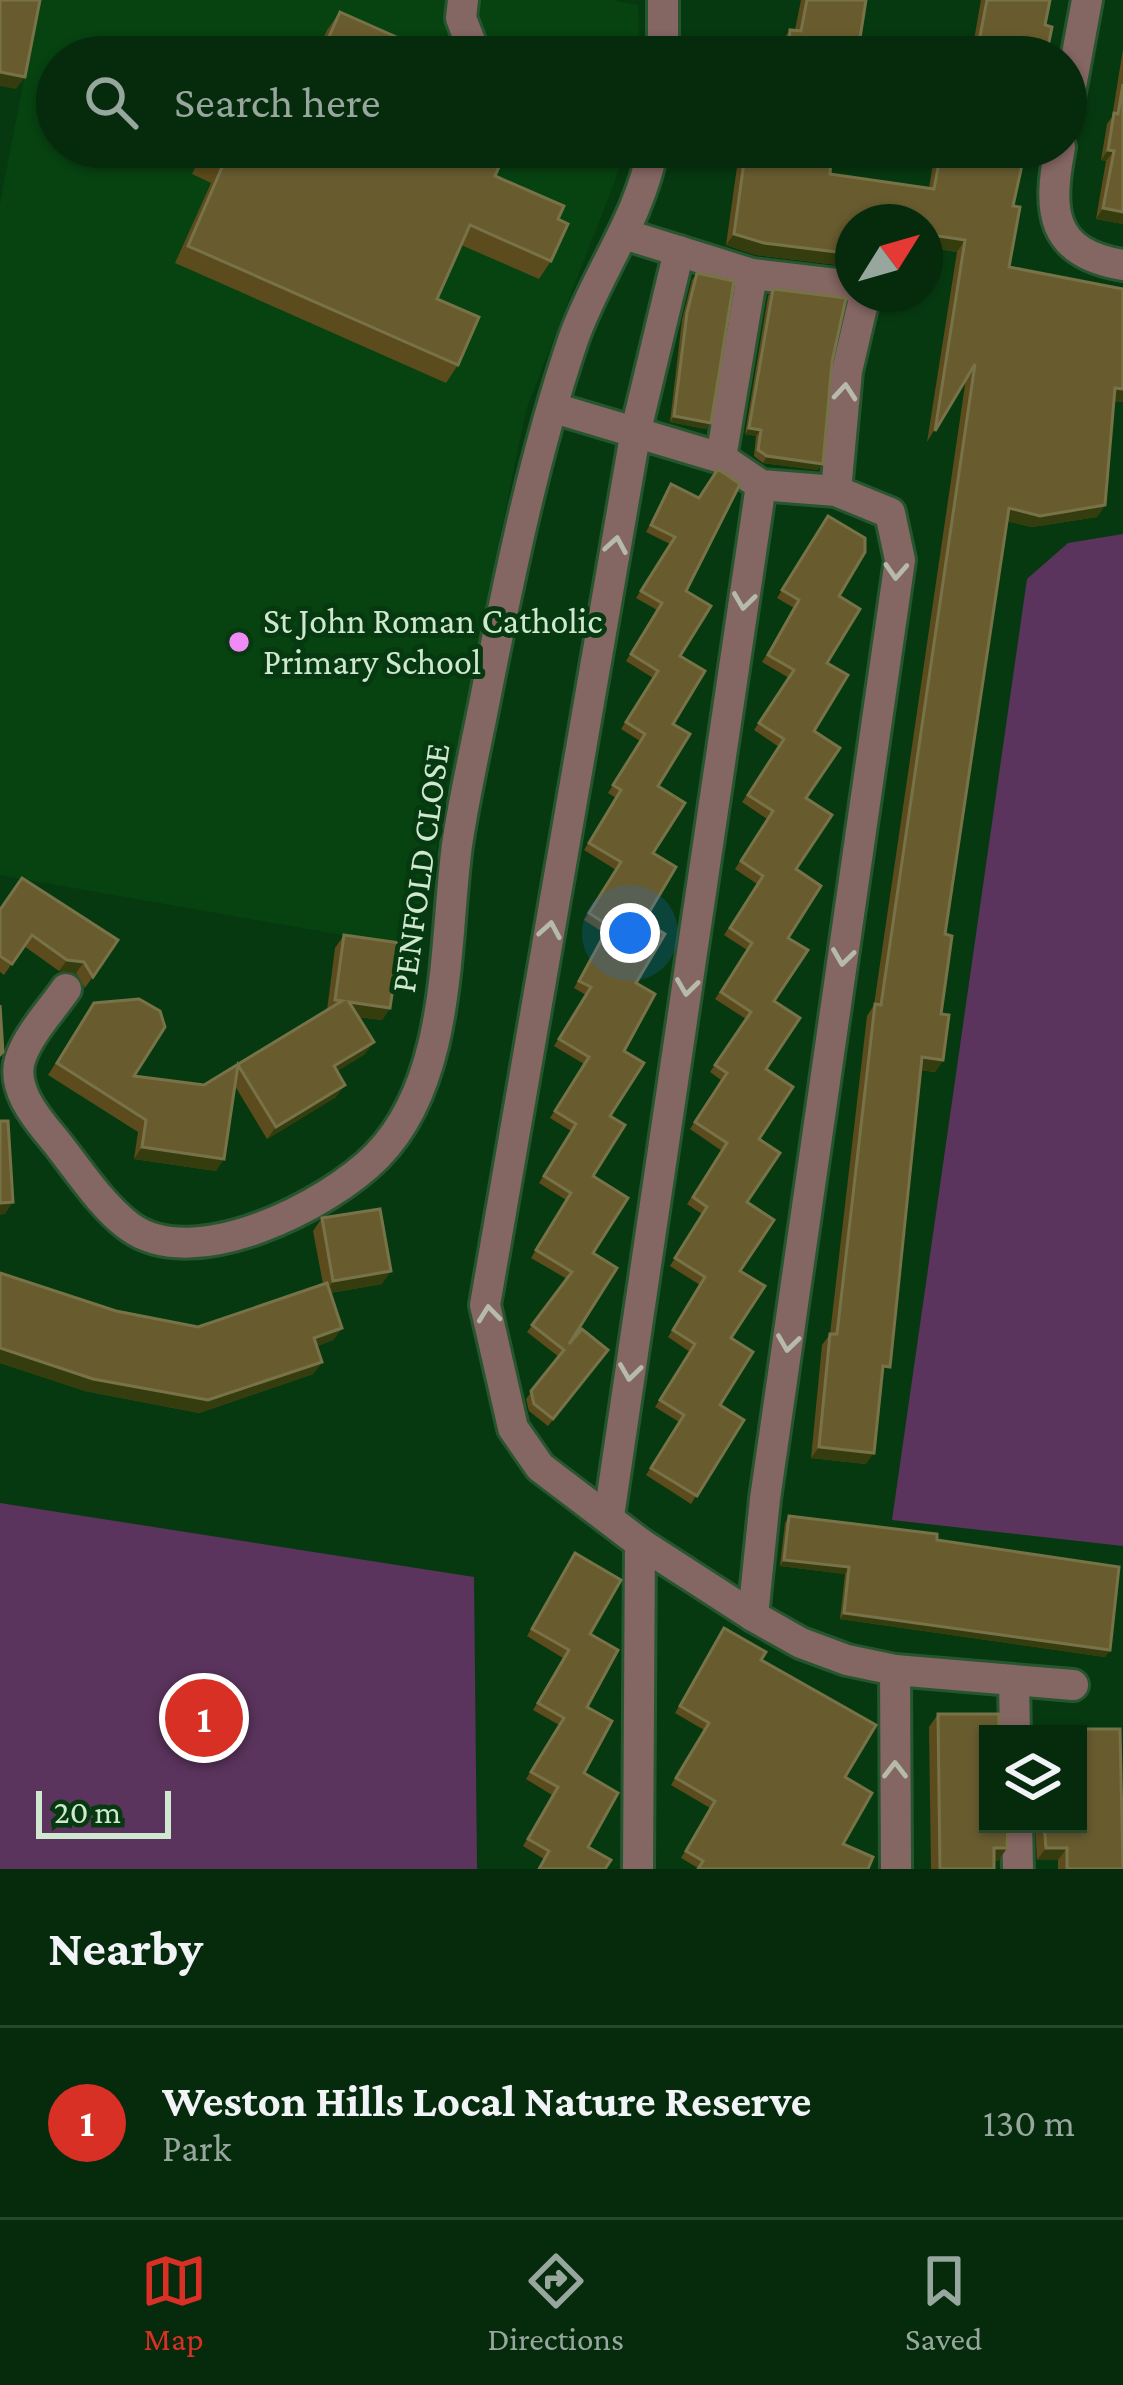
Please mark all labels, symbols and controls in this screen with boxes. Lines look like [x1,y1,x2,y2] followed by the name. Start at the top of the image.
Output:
[36,36,1087,168] search box
[78,69,144,135] icon: search
[174,77,381,127] text: Search here
[835,204,943,312] north arrow
[832,382,857,401] one-way arrow
[603,536,628,556] one-way arrow
[884,562,910,581] one-way arrow
[732,591,758,611] one-way arrow
[263,601,602,682] place label: St John Roman Catholic Primary School
[226,629,252,655] marker: St John Roman Catholic Primary School
[383,741,457,995] street label: PENFOLD CLOSE
[600,903,660,963] your location
[536,920,561,940] one-way arrow
[831,947,857,967] one-way arrow
[675,977,701,996] one-way arrow
[477,1304,503,1323] one-way arrow
[776,1333,802,1353] one-way arrow
[618,1363,644,1382] one-way arrow
[165,1673,243,1763] pin: 1
[979,1725,1087,1833] map controls
[979,1725,1087,1833] button: layers
[882,1760,908,1778] one-way arrow
[36,1785,171,1838] scale bar
[54,1793,121,1830] text: 20 m
[48,1919,203,1976] text: Nearby
[162,2076,812,2126] text: Weston Hills Local Nature Reserve
[80,2101,94,2144] text: 1
[983,2101,1075,2144] text: 130 m
[162,2126,231,2169] text: Park
[141,2248,207,2357] tab: Map
[488,2248,624,2357] tab: Directions
[905,2248,982,2357] tab: Saved

